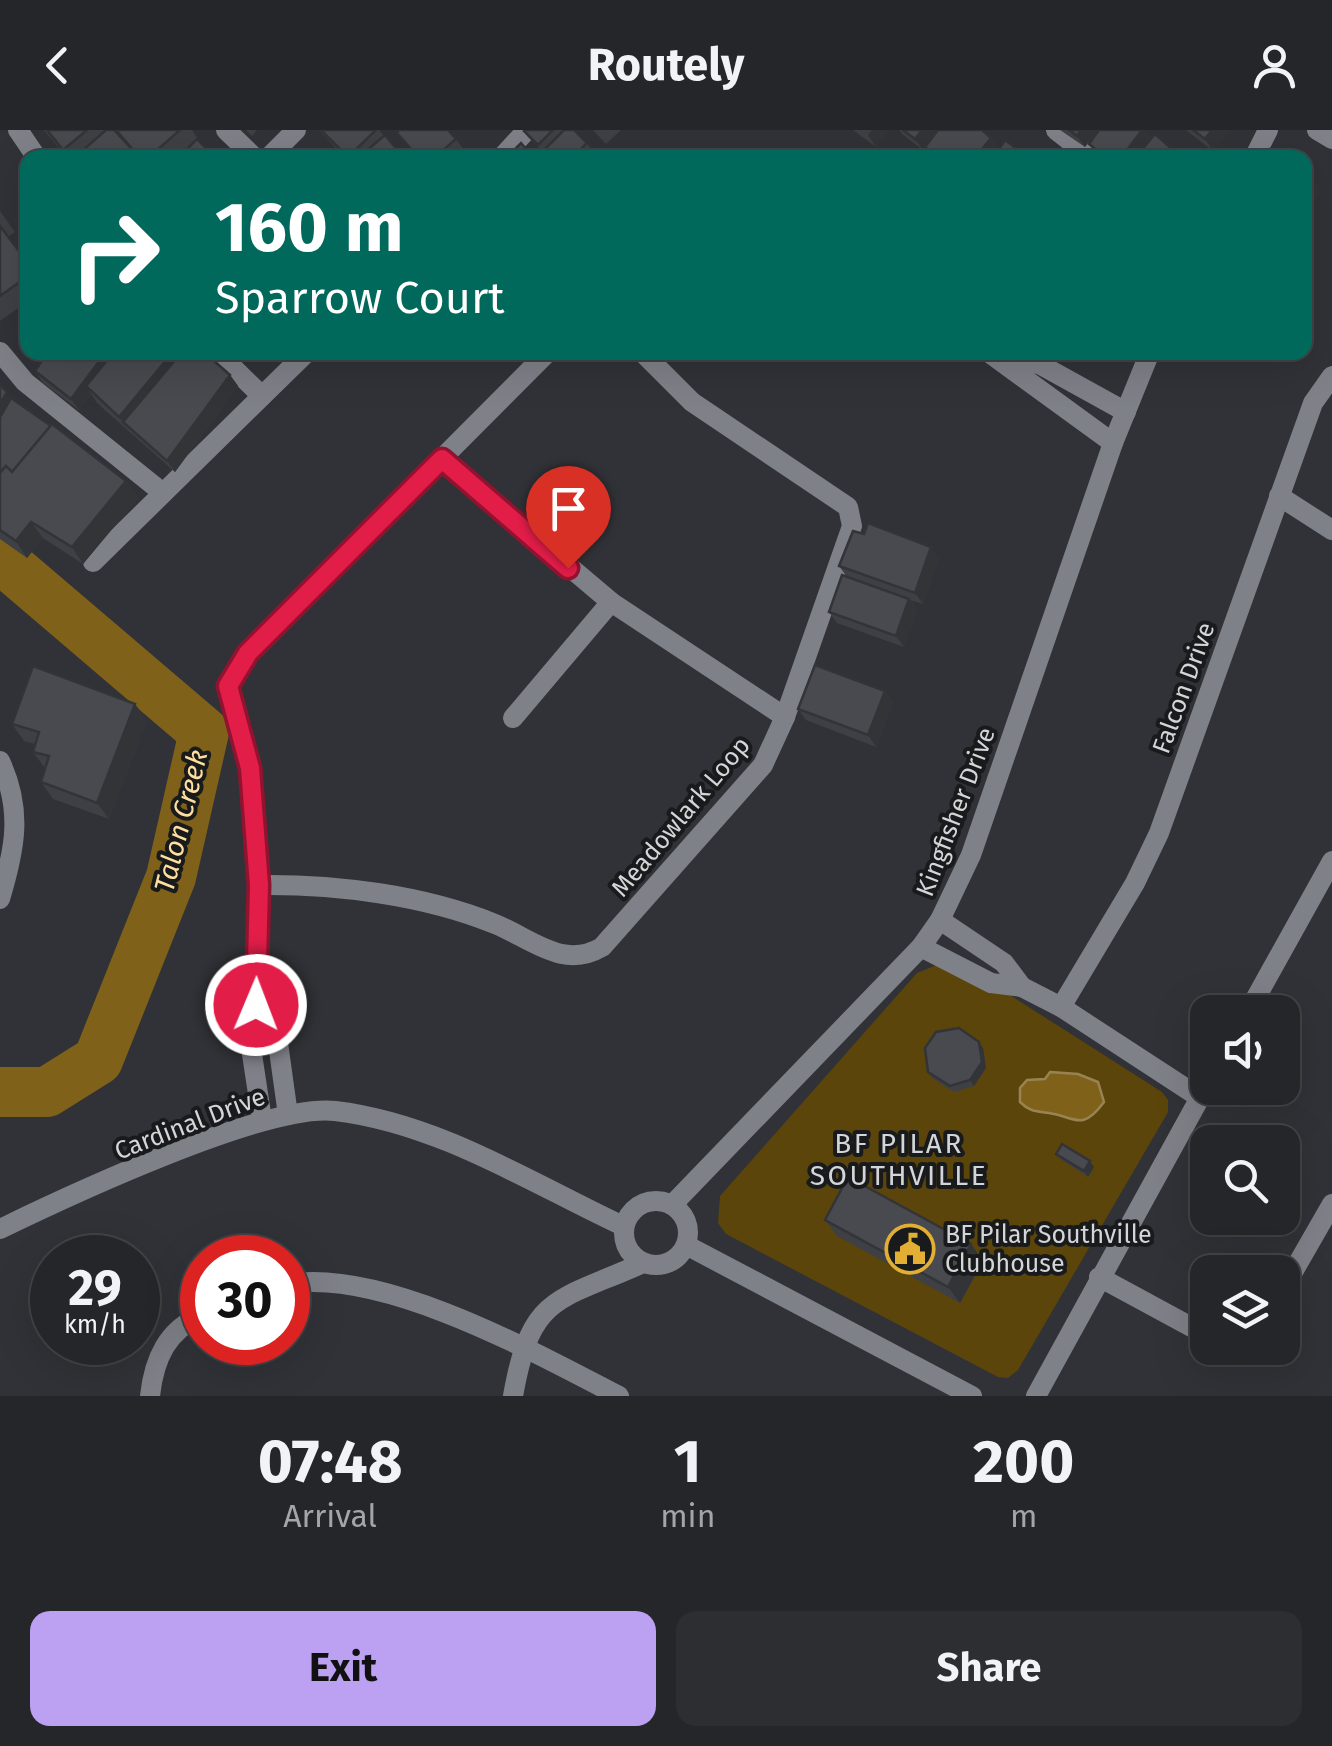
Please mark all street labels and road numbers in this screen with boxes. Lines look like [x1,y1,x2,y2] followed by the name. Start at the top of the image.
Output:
[1146,618,1222,758] street label: Falcon Drive
[910,723,1002,901] street label: Kingfisher Drive
[605,731,757,903] street label: Meadowlark Loop
[110,1082,270,1166] street label: Cardinal Drive

